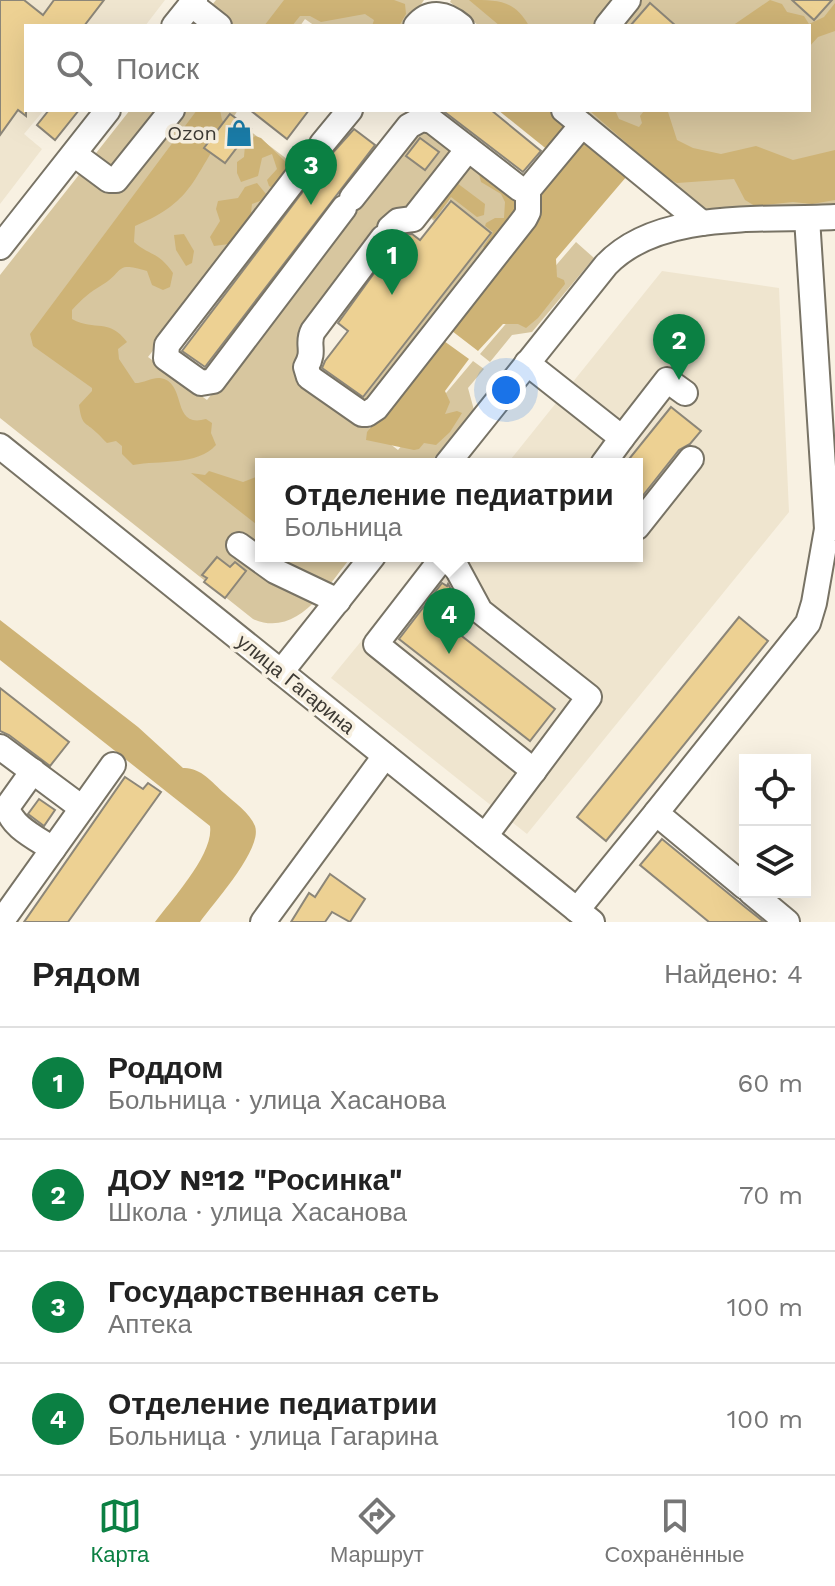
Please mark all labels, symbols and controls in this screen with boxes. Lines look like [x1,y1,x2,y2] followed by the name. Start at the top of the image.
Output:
[24,24,811,112] search box
[52,46,96,90] icon: search
[116,51,199,86] text: Поиск
[224,118,254,148] shop icon: Ozon
[167,121,217,145] place label: Ozon
[285,139,337,205] pin: 3
[366,229,418,295] pin: 1
[653,314,705,380] pin: 2
[486,370,526,410] your location
[255,458,643,562] popup
[284,477,614,512] text: Отделение педиатрии
[284,512,402,542] text: Больница
[423,588,475,654] pin: 4
[232,629,361,740] street label: улица Гагарина
[739,754,811,898] map controls
[739,754,811,826] button: locate
[739,826,811,898] button: layers
[32,954,141,994] text: Рядом
[664,959,803,989] text: Найдено: 4
[108,1050,223,1085] text: Роддом
[52,1068,64,1098] text: 1
[737,1068,803,1098] text: 60 m
[108,1085,446,1115] text: Больница · улица Хасанова
[108,1162,402,1197] text: ДОУ №12 "Росинка"
[50,1180,66,1210] text: 2
[739,1180,803,1210] text: 70 m
[108,1197,407,1227] text: Школа · улица Хасанова
[108,1274,439,1309] text: Государственная сеть
[50,1292,66,1322] text: 3
[727,1292,803,1322] text: 100 m
[108,1309,192,1339] text: Аптека
[108,1386,437,1421] text: Отделение педиатрии
[50,1404,66,1434] text: 4
[727,1404,803,1434] text: 100 m
[108,1421,438,1451] text: Больница · улица Гагарина
[90,1494,149,1568] tab: Карта
[330,1494,424,1568] tab: Маршрут
[605,1494,745,1568] tab: Сохранённые

